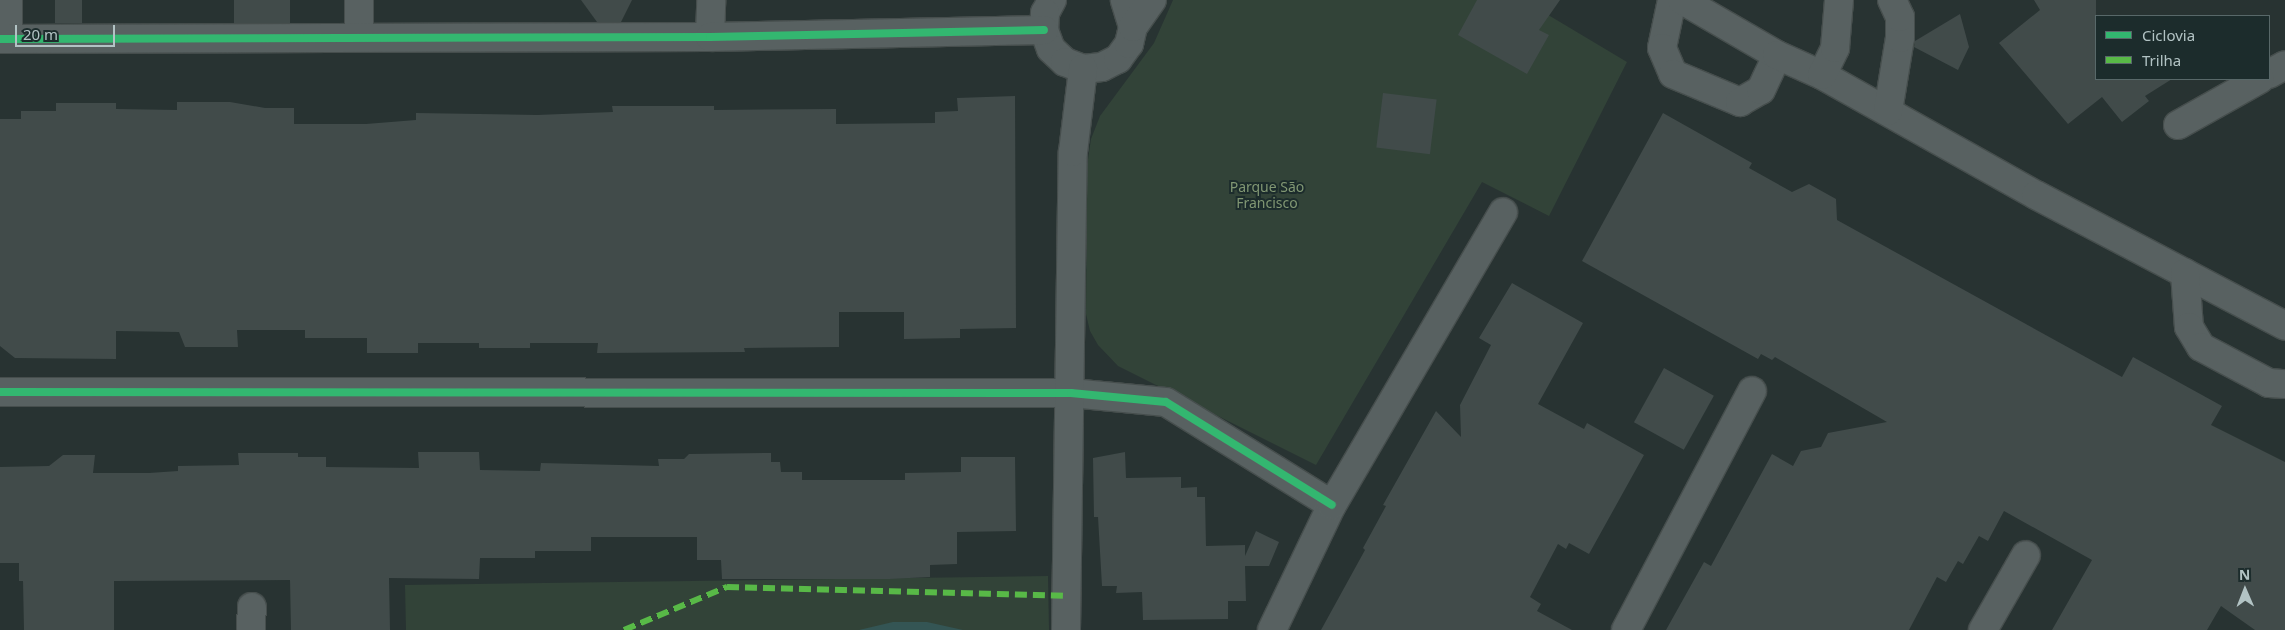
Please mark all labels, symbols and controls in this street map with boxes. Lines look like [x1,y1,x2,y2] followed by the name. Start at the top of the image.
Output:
[18,15,118,47] scale bar
[2095,15,2270,80] legend
[23,24,58,44] text: 20 m
[2142,25,2195,45] text: Ciclovia
[2142,50,2181,70] text: Trilha
[1230,179,1304,212] park label: Parque São Francisco
[2220,565,2270,615] north arrow
[2239,565,2251,584] text: N

